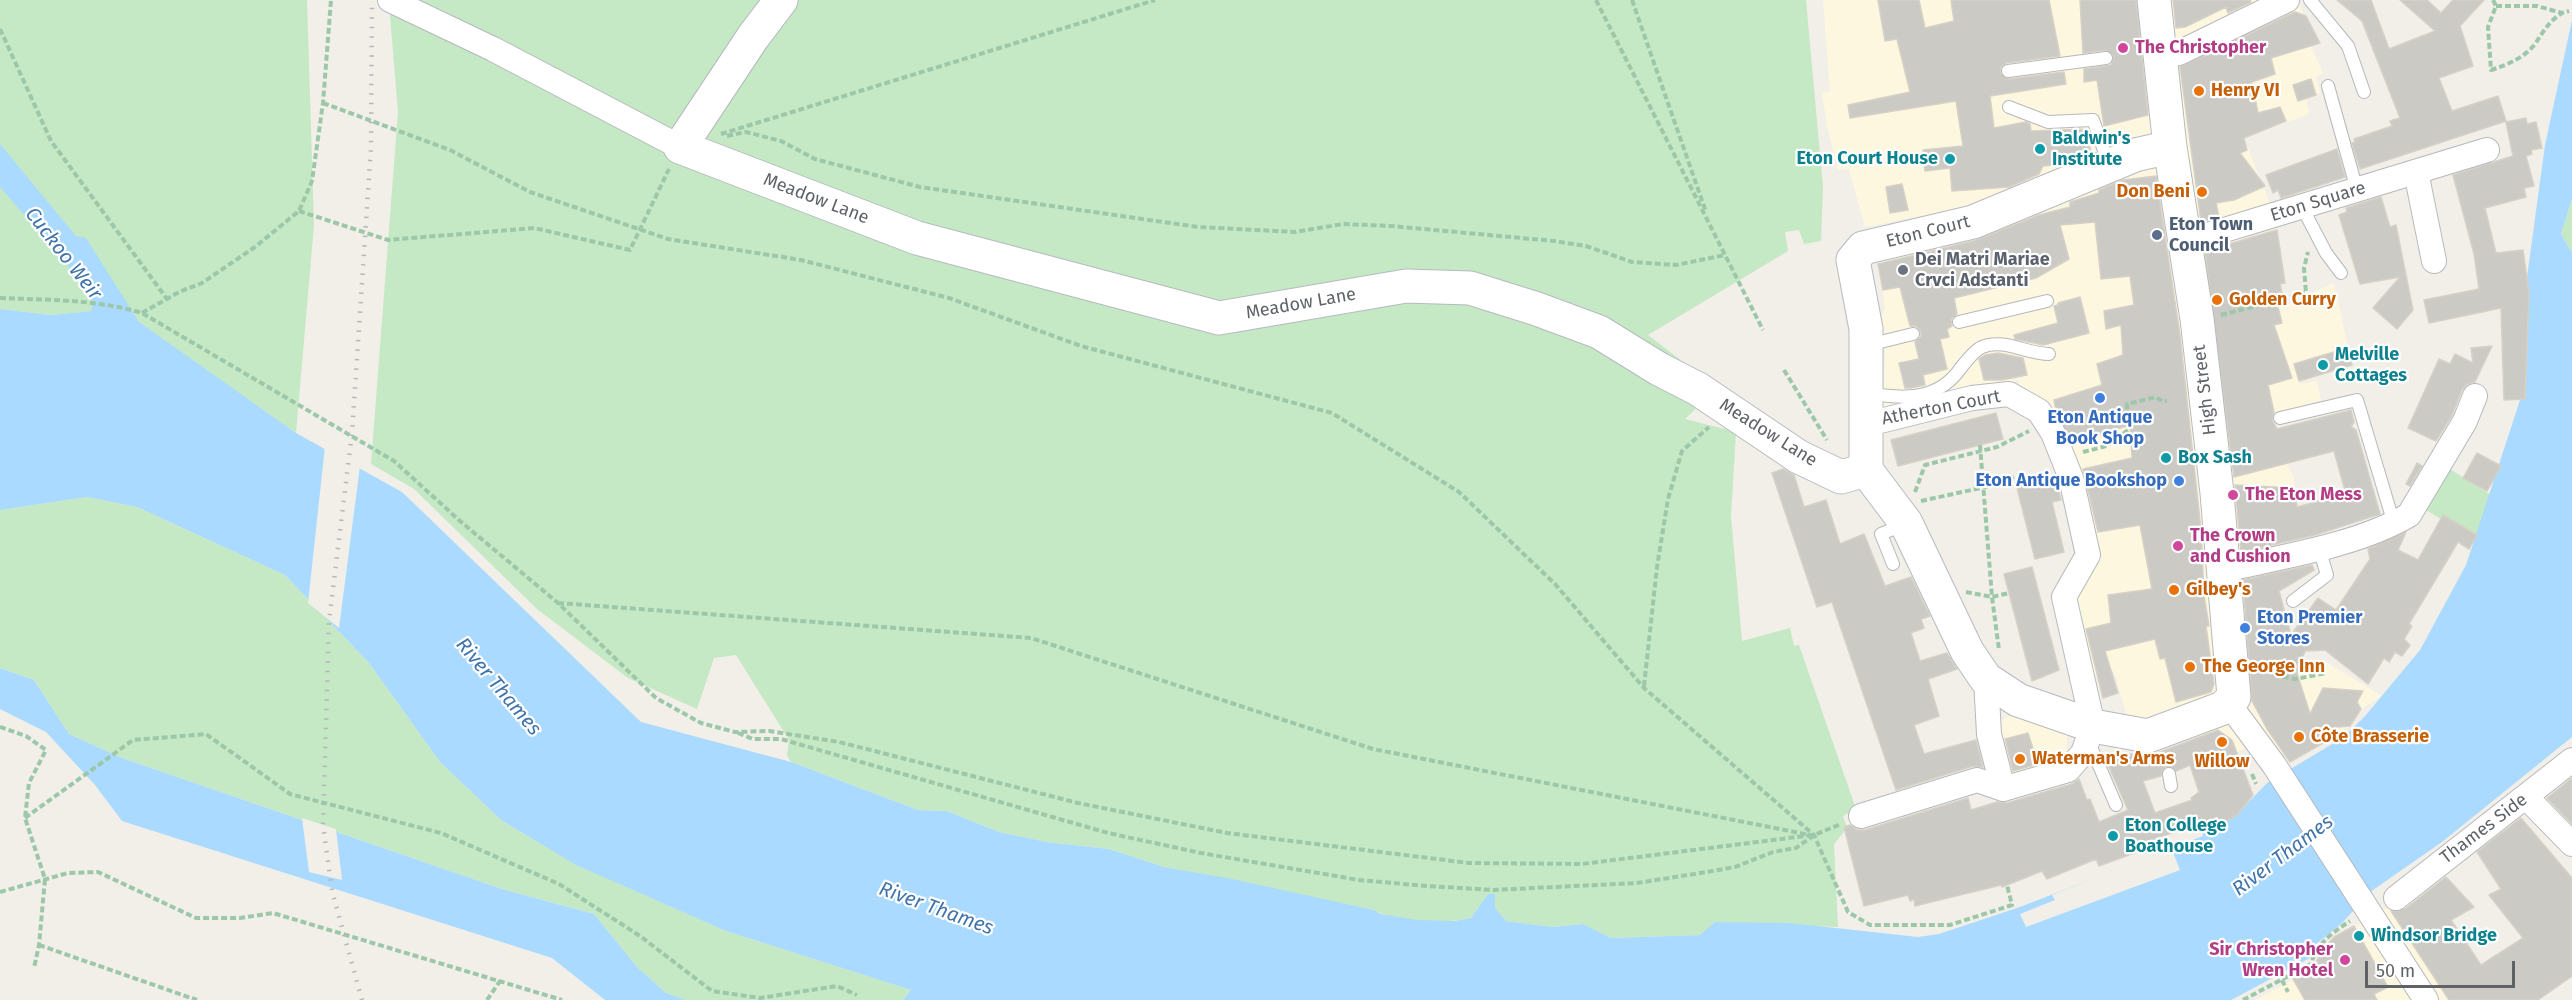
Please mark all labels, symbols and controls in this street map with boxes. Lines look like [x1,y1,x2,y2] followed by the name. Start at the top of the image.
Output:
[2135,37,2266,59] place label: The Christopher
[2116,41,2130,55] marker: The Christopher
[2211,80,2280,102] place label: Henry VI
[2192,84,2206,98] marker: Henry VI
[2052,128,2130,170] place label: Baldwin's Institute
[2033,142,2047,156] marker: Baldwin's Institute
[1796,148,1938,170] place label: Eton Court House
[1943,152,1957,166] marker: Eton Court House
[760,169,872,229] street label: Meadow Lane
[2268,177,2368,227] street label: Eton Square
[2117,181,2190,203] place label: Don Beni
[2195,185,2209,199] marker: Don Beni
[19,203,107,305] water label: Cuckoo Weir
[1884,211,1972,253] street label: Eton Court
[2169,214,2253,256] place label: Eton Town Council
[2150,228,2164,242] marker: Eton Town Council
[1915,249,2050,292] place label: Dei Matri Mariae Crvci Adstanti
[1896,263,1910,277] marker: Dei Matri Mariae Crvci Adstanti
[1244,284,1358,324] street label: Meadow Lane
[2229,289,2336,311] place label: Golden Curry
[2210,293,2224,307] marker: Golden Curry
[2189,344,2221,436] street label: High Street
[2335,344,2407,386] place label: Melville Cottages
[2316,358,2330,372] marker: Melville Cottages
[1880,386,2002,430] street label: Atherton Court
[2093,391,2107,405] marker: Eton Antique Book Shop
[1715,394,1821,472] street label: Meadow Lane
[2048,407,2152,450] place label: Eton Antique Book Shop
[2178,447,2252,469] place label: Box Sash
[2159,451,2173,465] marker: Box Sash
[1975,470,2167,492] place label: Eton Antique Bookshop
[2172,474,2186,488] marker: Eton Antique Bookshop
[2245,484,2362,506] place label: The Eton Mess
[2226,488,2240,502] marker: The Eton Mess
[2190,525,2291,568] place label: The Crown and Cushion
[2171,539,2185,553] marker: The Crown and Cushion
[2186,579,2251,601] place label: Gilbey's
[2167,583,2181,597] marker: Gilbey's
[2257,607,2362,650] place label: Eton Premier Stores
[2238,621,2252,635] marker: Eton Premier Stores
[450,633,546,741] water label: River Thames
[2202,656,2325,678] place label: The George Inn
[2183,660,2197,674] marker: The George Inn
[2311,726,2429,748] place label: Côte Brasserie
[2292,730,2306,744] marker: Côte Brasserie
[2215,735,2229,749] marker: Willow
[2032,748,2174,770] place label: Waterman's Arms
[2195,751,2249,773] place label: Willow
[2013,752,2027,766] marker: Waterman's Arms
[2436,789,2532,869] street label: Thames Side
[2228,810,2338,902] water label: River Thames
[2125,815,2226,858] place label: Eton College Boathouse
[2106,829,2120,843] marker: Eton College Boathouse
[875,877,997,941] water label: River Thames
[2371,925,2497,947] place label: Windsor Bridge
[2352,929,2366,943] marker: Windsor Bridge
[2209,939,2333,982] place label: Sir Christopher Wren Hotel
[2368,949,2518,987] scale bar
[2338,953,2352,967] marker: Sir Christopher Wren Hotel
[2376,960,2415,982] text: 50 m

